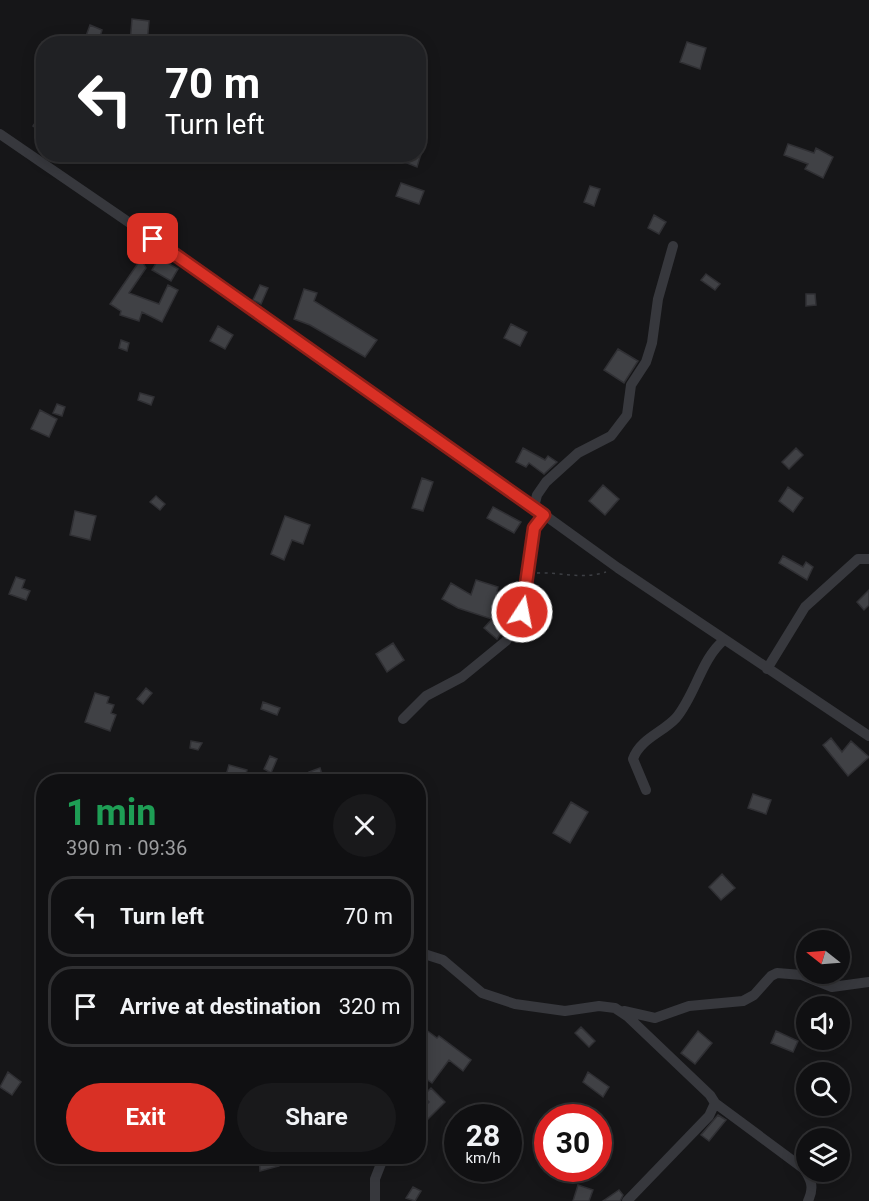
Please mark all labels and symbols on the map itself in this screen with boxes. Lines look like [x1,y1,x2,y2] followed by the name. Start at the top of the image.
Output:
[127,213,178,264] pin
[490,580,554,644] position arrow
[796,930,850,984] north arrow
[534,1104,612,1182] speed limit sign: 30

